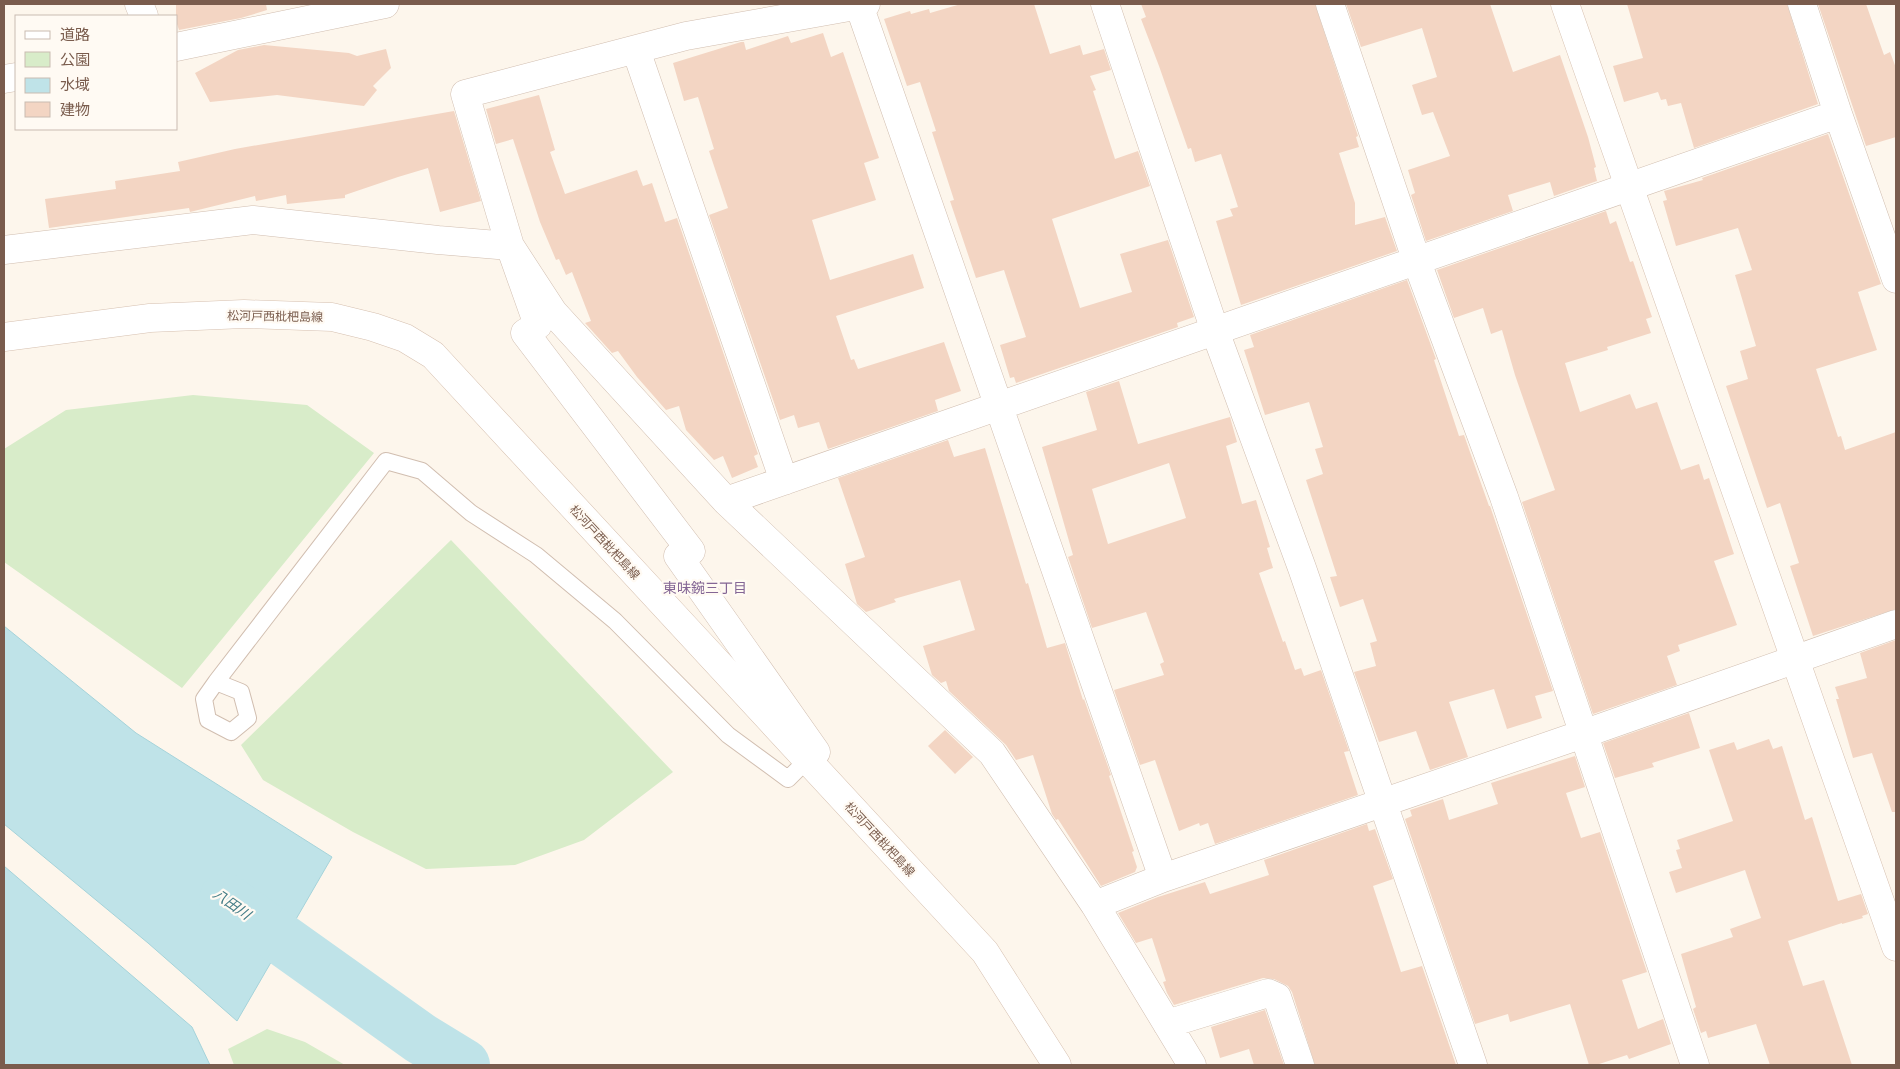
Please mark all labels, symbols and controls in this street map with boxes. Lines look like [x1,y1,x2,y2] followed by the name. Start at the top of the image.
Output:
[15,15,178,130] legend
[60,25,90,44] text: 道路
[60,50,90,69] text: 公園
[60,75,90,94] text: 水域
[60,100,90,119] text: 建物
[227,308,323,324] street label: 松河戸西枇杷島線
[567,502,643,582] street label: 松河戸西枇杷島線
[663,579,747,597] district label: 東味鋺三丁目
[842,799,918,879] street label: 松河戸西枇杷島線
[210,885,256,925] water label: 八田川

